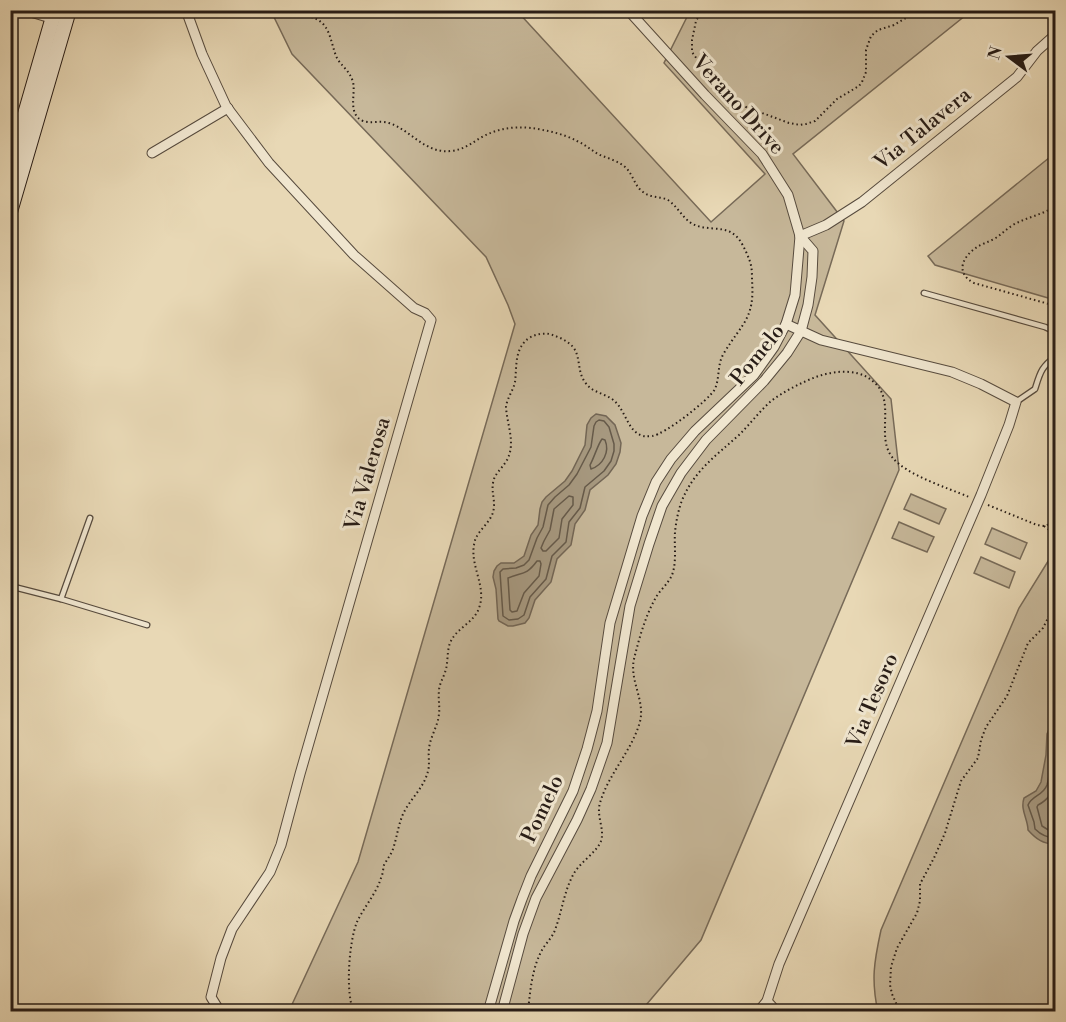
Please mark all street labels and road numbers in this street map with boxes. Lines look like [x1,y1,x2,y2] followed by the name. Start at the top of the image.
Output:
[686,49,790,160] street label: Verano Drive
[869,82,977,177] street label: Via Talavera
[725,319,791,391] street label: Pomelo
[339,414,397,535] street label: Via Valerosa
[841,650,905,753] street label: Via Tesoro
[516,771,570,847] street label: Pomelo

